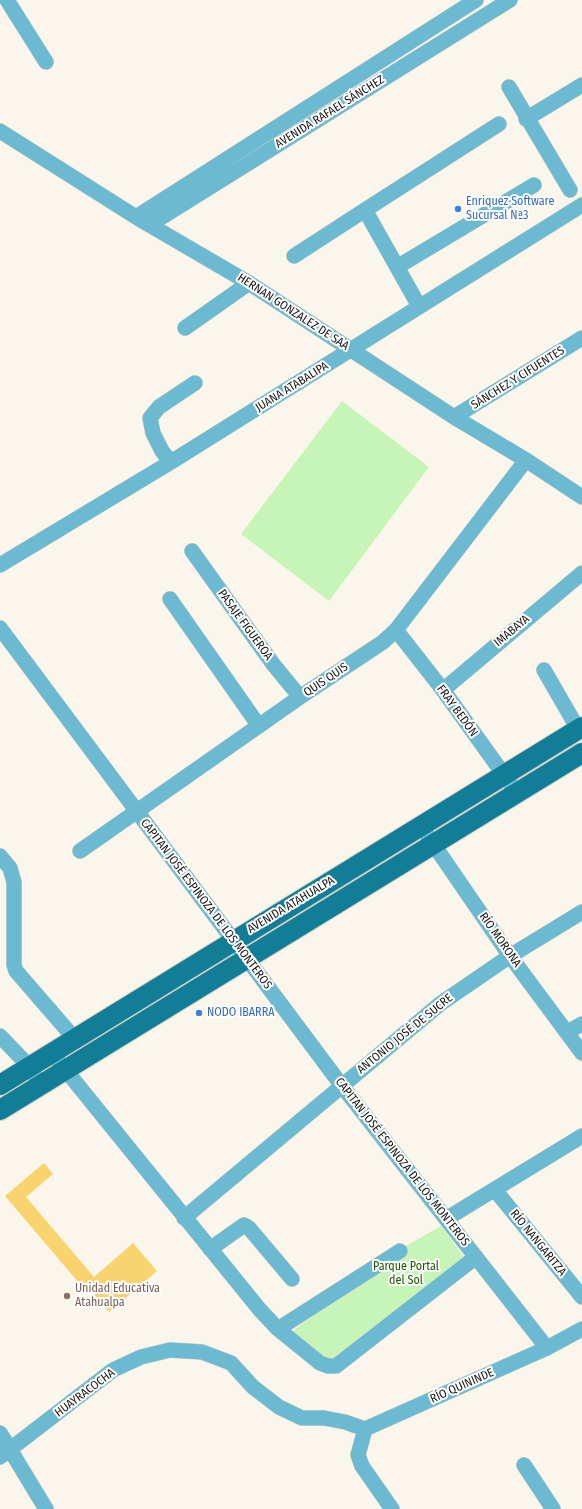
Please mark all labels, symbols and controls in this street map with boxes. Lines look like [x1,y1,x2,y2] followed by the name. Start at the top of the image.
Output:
[273,73,387,151] street label: AVENIDA RAFAEL SÁNCHEZ
[466,195,554,223] place label: Enriquez Software Sucursal Nª3
[453,204,463,214] marker: Enriquez Software Sucursal Nª3
[235,271,351,353] street label: HERNAN GONZALEZ DE SAA
[469,344,567,412] street label: SÁNCHEZ Y CIFUENTES
[253,359,331,415] street label: JUANA ATABALIPA
[215,587,275,663] street label: PASAJE FIGUEROA
[491,612,533,650] street label: IMABAYA
[301,660,351,700] street label: QUIS QUIS
[433,682,481,740] street label: FRAY BEDÓN
[137,816,275,992] street label: CAPITAN JOSÉ ESPINOZA DE LOS MONTEROS
[245,873,337,937] street label: AVENIDA ATAHUALPA
[476,910,524,970] street label: RÍO MORONA
[354,991,456,1077] street label: ANTONIO JOSÉ DE SUCRE
[207,1006,274,1020] place label: NODO IBARRA
[194,1008,204,1018] marker: NODO IBARRA
[332,1075,472,1249] street label: CAPITAN JOSÉ ESPINOZA DE LOS MONTEROS
[507,1207,569,1279] street label: RÍO NANGARITZA
[373,1260,439,1288] park label: Parque Portal del Sol
[75,1282,160,1310] place label: Unidad Educativa Atahualpa
[62,1291,72,1301] marker: Unidad Educativa Atahualpa
[52,1366,118,1420] street label: HUAYRACOCHA
[428,1366,496,1406] street label: RÍO QUININDE

